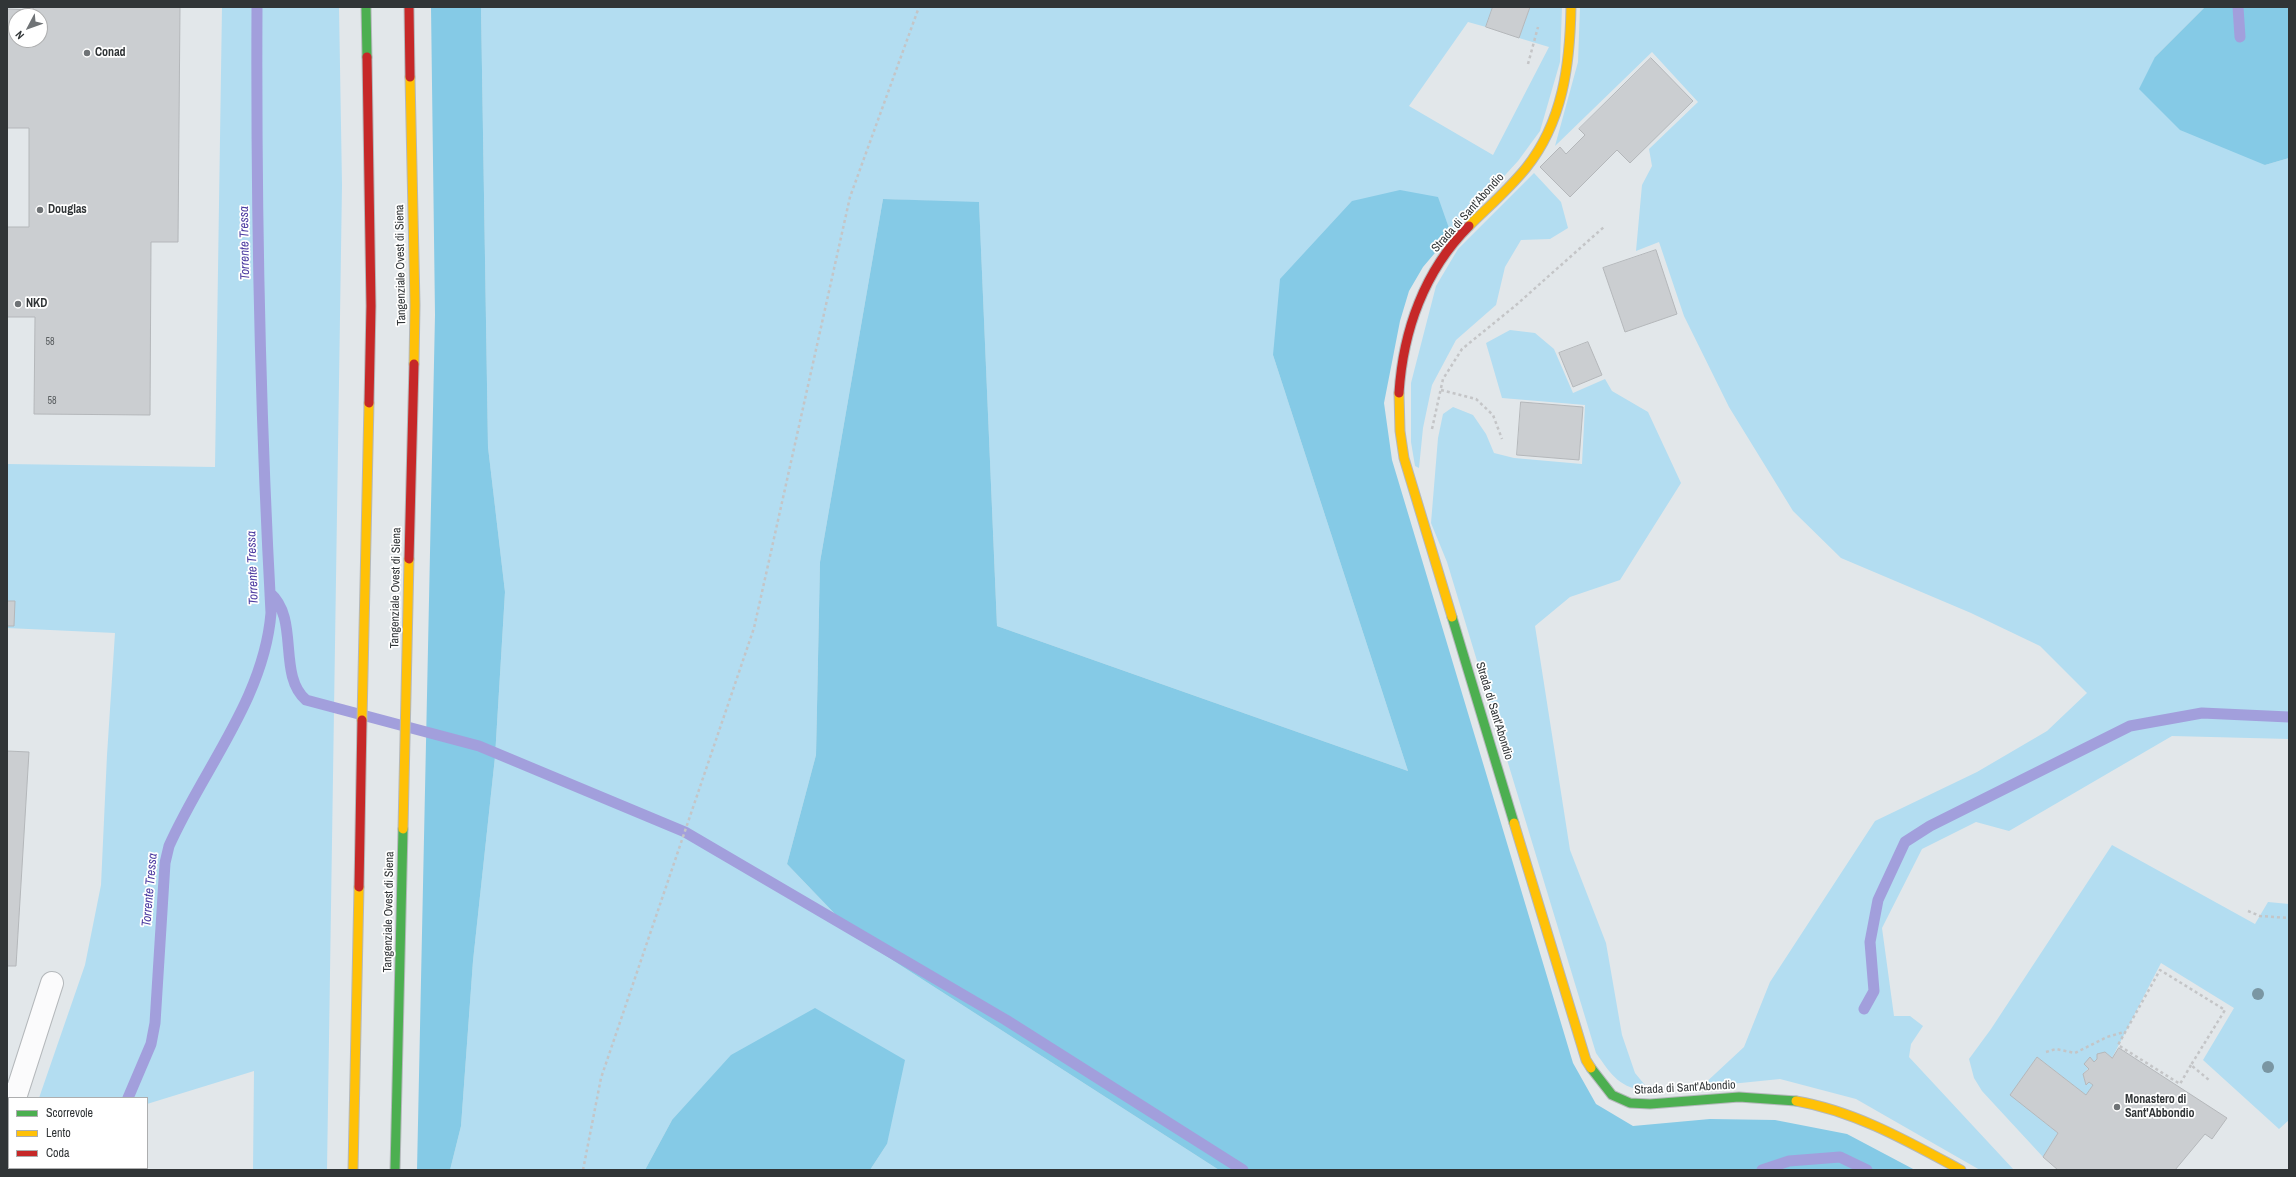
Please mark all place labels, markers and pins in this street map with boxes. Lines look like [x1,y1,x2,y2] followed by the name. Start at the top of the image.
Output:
[95,46,126,60] place label: Conad
[82,48,92,58] marker: Conad
[48,203,87,217] place label: Douglas
[35,205,45,215] marker: Douglas
[26,297,47,311] place label: NKD
[13,299,23,309] marker: NKD
[2125,1093,2195,1121] place label: Monastero di Sant'Abbondio
[2112,1102,2122,1112] marker: Monastero di Sant'Abbondio

